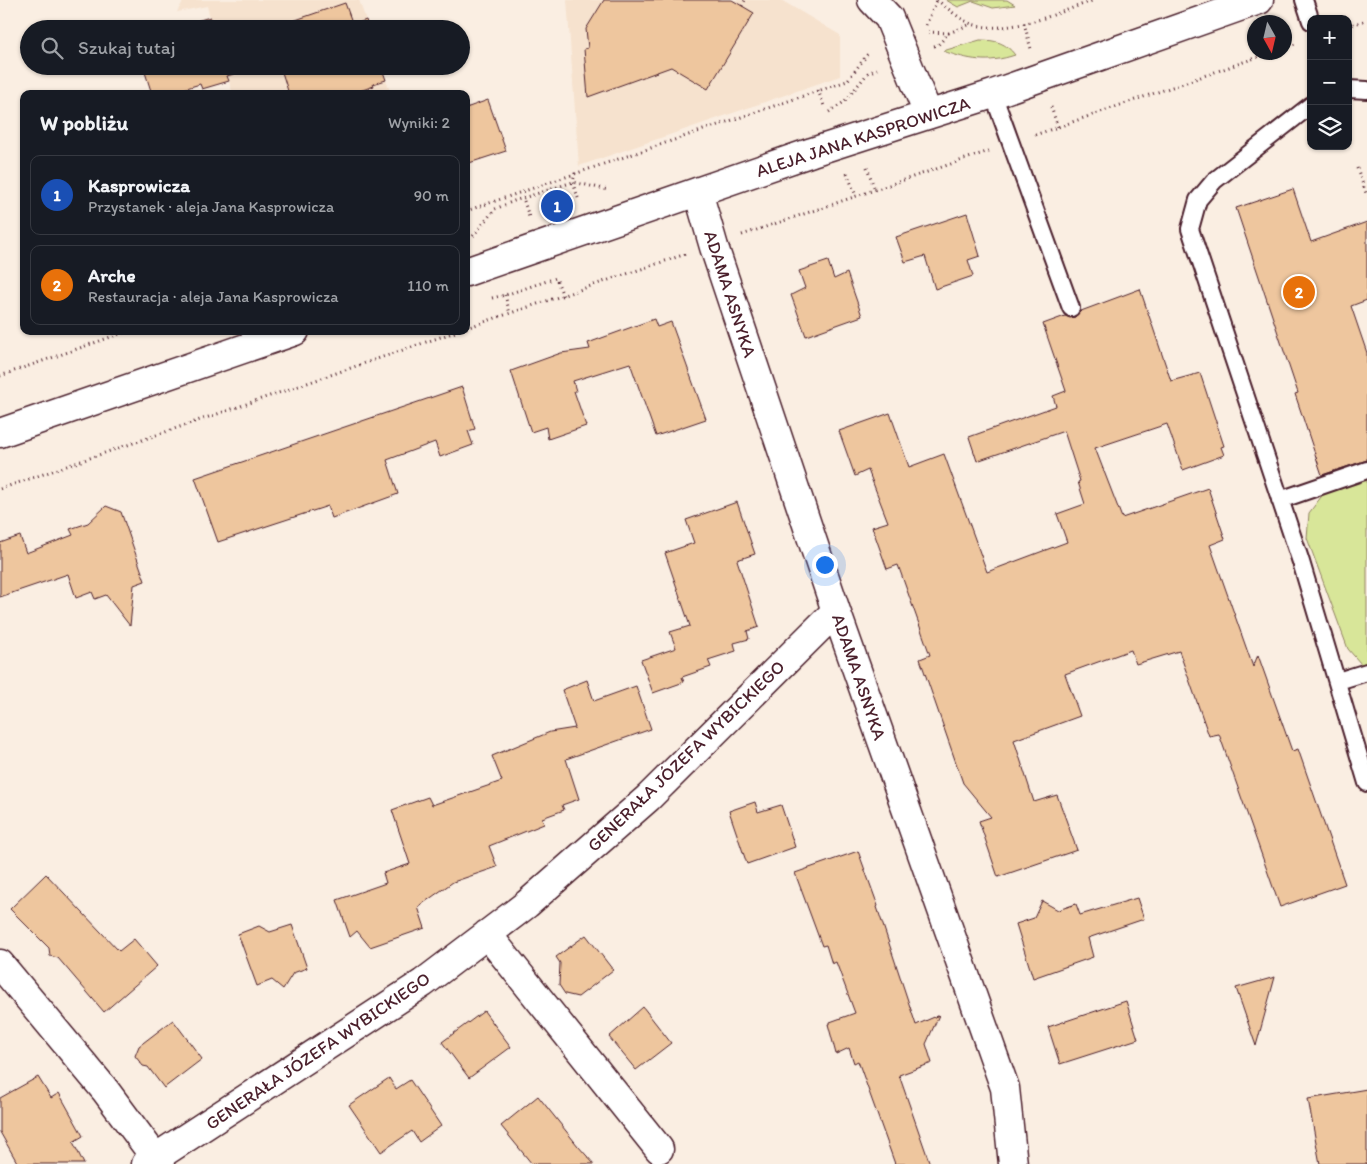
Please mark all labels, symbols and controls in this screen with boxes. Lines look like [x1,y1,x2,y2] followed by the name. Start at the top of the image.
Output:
[1247,15,1292,60] north arrow
[1307,15,1352,150] map controls
[1307,15,1352,60] button: +
[20,20,470,75] search box
[38,34,66,62] icon: search
[78,36,175,59] text: Szukaj tutaj
[1307,60,1352,105] button: −
[753,92,973,182] street label: ALEJA JANA KASPROWICZA
[1307,105,1352,150] button: layers
[40,110,128,135] text: W pobliżu
[388,113,450,132] text: Wyniki: 2
[88,174,190,197] text: Kasprowicza
[53,186,61,205] text: 1
[414,186,449,205] text: 90 m
[541,187,573,225] pin: 1
[88,197,334,216] text: Przystanek · aleja Jana Kasprowicza
[699,228,761,361] street label: ADAMA ASNYKA
[88,264,136,287] text: Arche
[1283,273,1315,311] pin: 2
[53,276,61,295] text: 2
[407,276,449,295] text: 110 m
[88,287,339,306] text: Restauracja · aleja Jana Kasprowicza
[812,552,838,578] your location
[827,611,891,743] street label: ADAMA ASNYKA
[583,656,789,856] street label: GENERAŁA JÓZEFA WYBICKIEGO
[202,967,434,1135] street label: GENERAŁA JÓZEFA WYBICKIEGO

